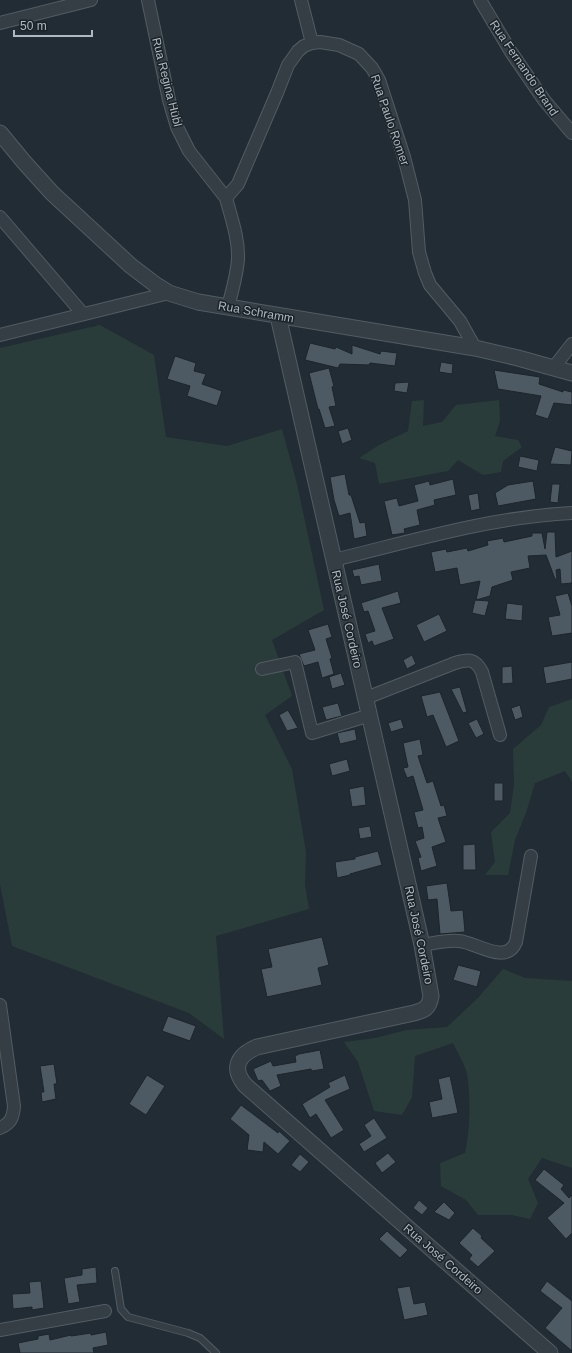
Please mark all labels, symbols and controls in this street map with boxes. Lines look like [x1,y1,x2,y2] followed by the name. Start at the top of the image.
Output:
[14,12,92,38] scale bar
[487,18,561,118] street label: Rua Fernando Brand
[20,19,47,33] text: 50 m
[149,36,185,128] street label: Rua Regina Hübl
[368,73,412,167] street label: Rua Paulo Romer
[217,298,295,326] street label: Rua Schramm
[329,569,365,670] street label: Rua José Cordeiro
[402,885,436,986] street label: Rua José Cordeiro
[401,1221,486,1297] street label: Rua José Cordeiro

